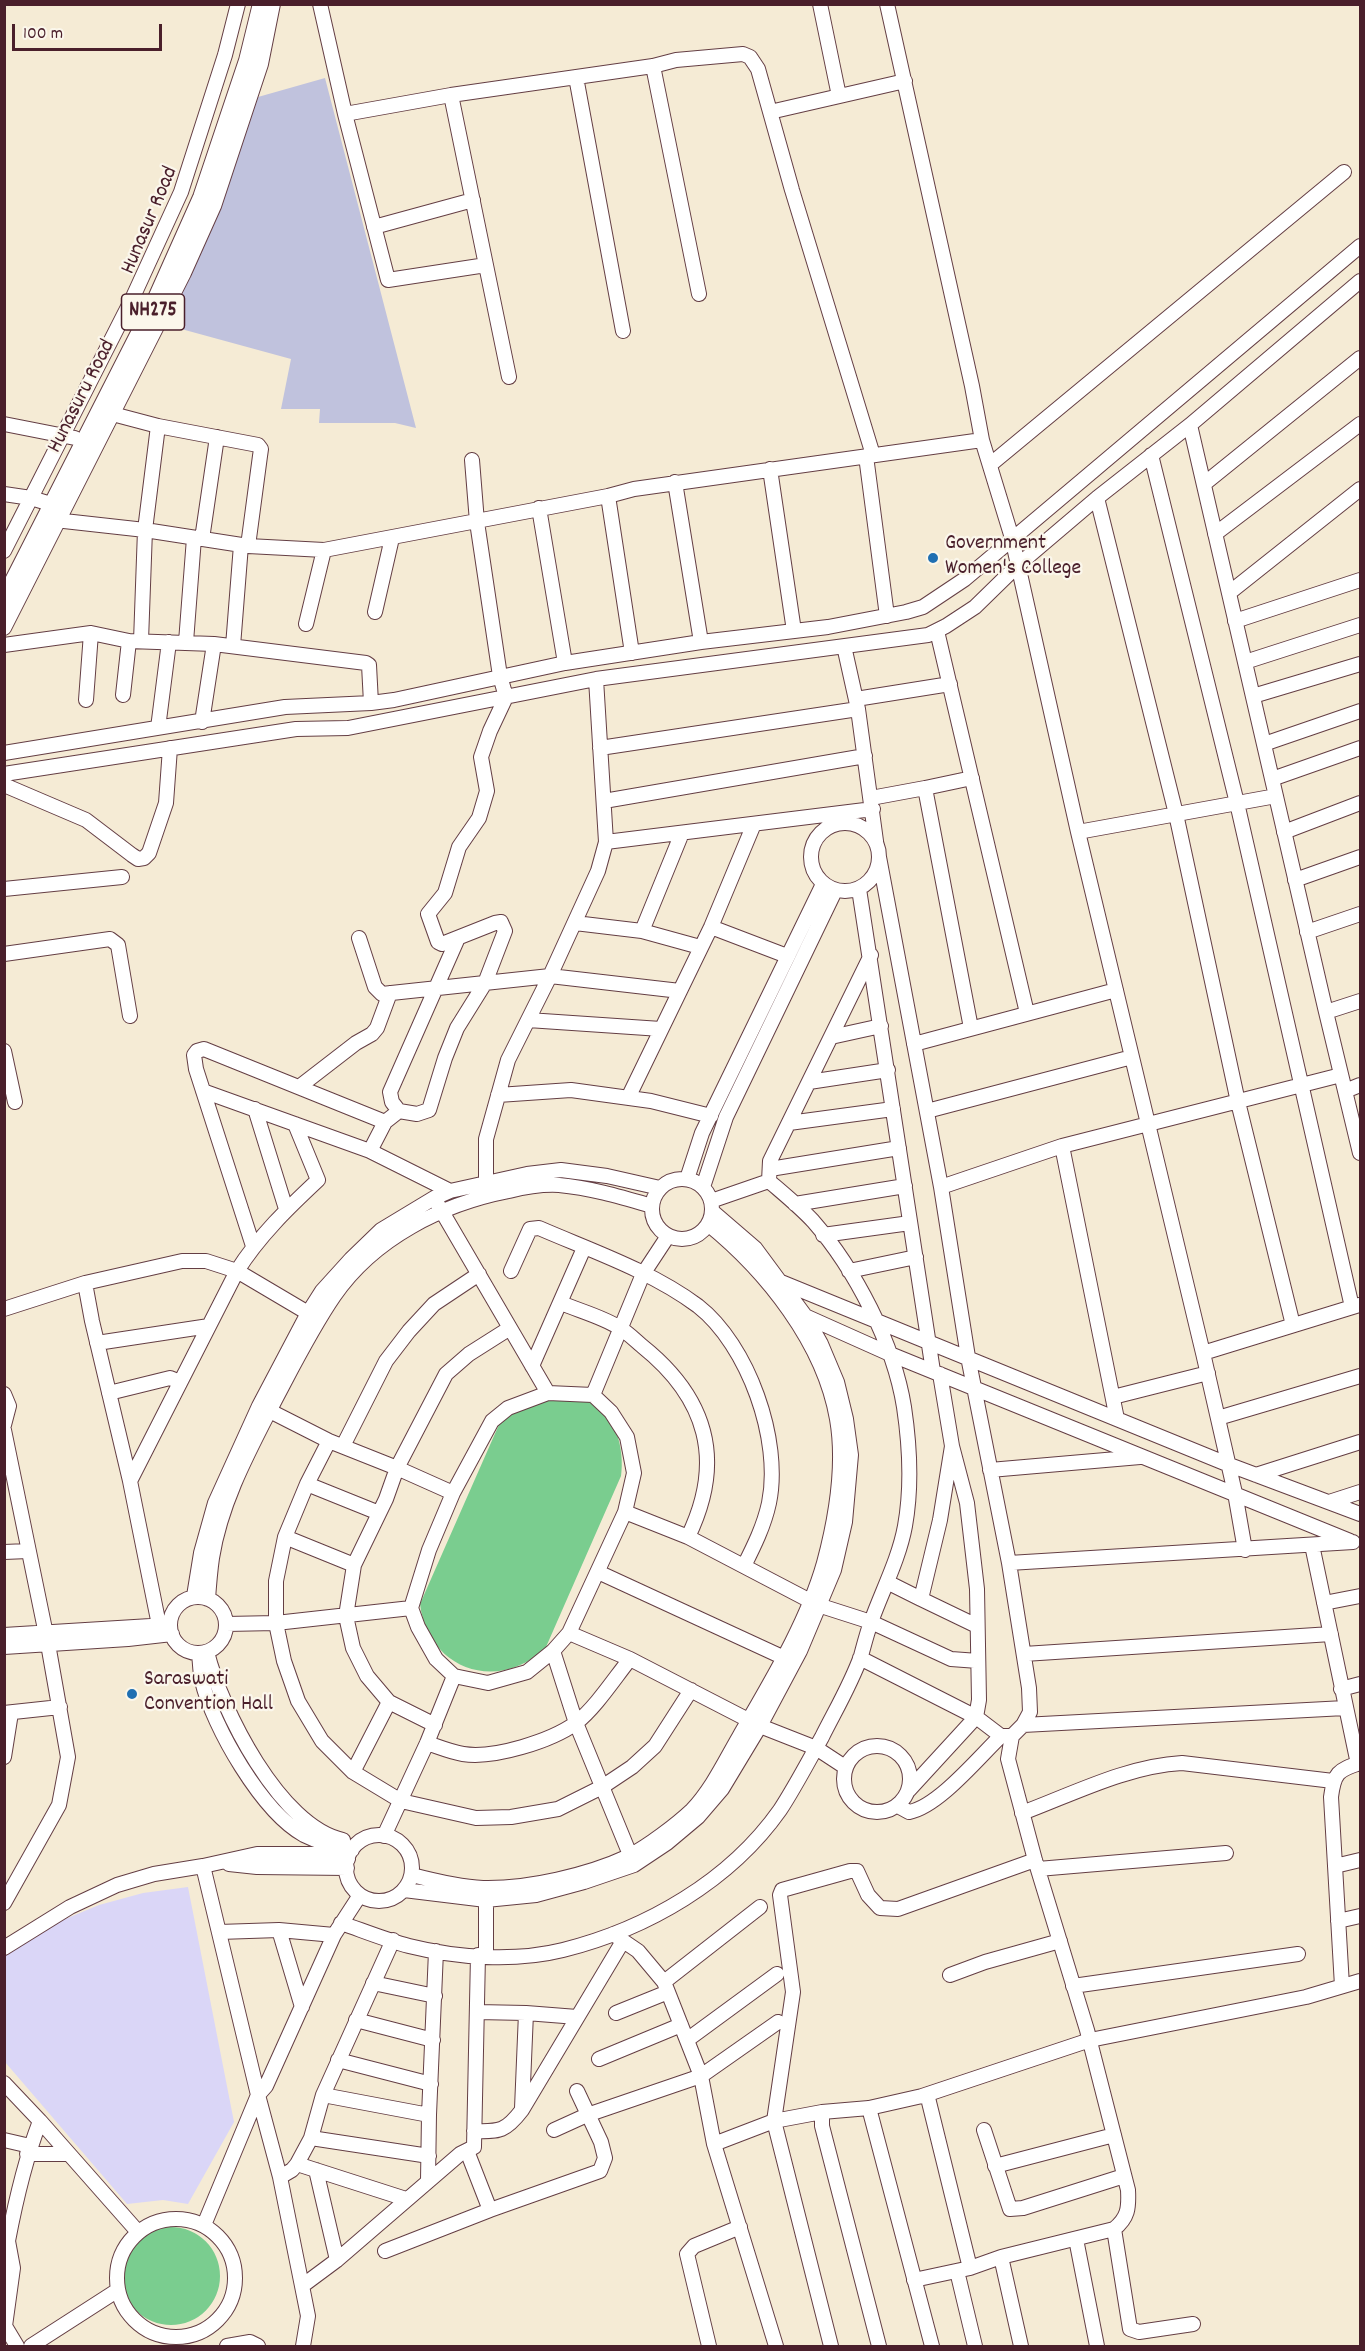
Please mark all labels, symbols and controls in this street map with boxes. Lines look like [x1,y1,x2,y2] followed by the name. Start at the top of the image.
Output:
[15,12,165,50] scale bar
[23,22,63,47] text: 100 m
[117,163,185,279] street label: Hunasur Road
[122,294,184,330] road number: NH275
[43,336,123,458] street label: Hunasuru Road
[945,532,1081,584] place label: Government Women's College
[926,551,940,565] marker: Government Women's College
[144,1668,273,1720] place label: Saraswati Convention Hall
[125,1687,139,1701] marker: Saraswati Convention Hall

